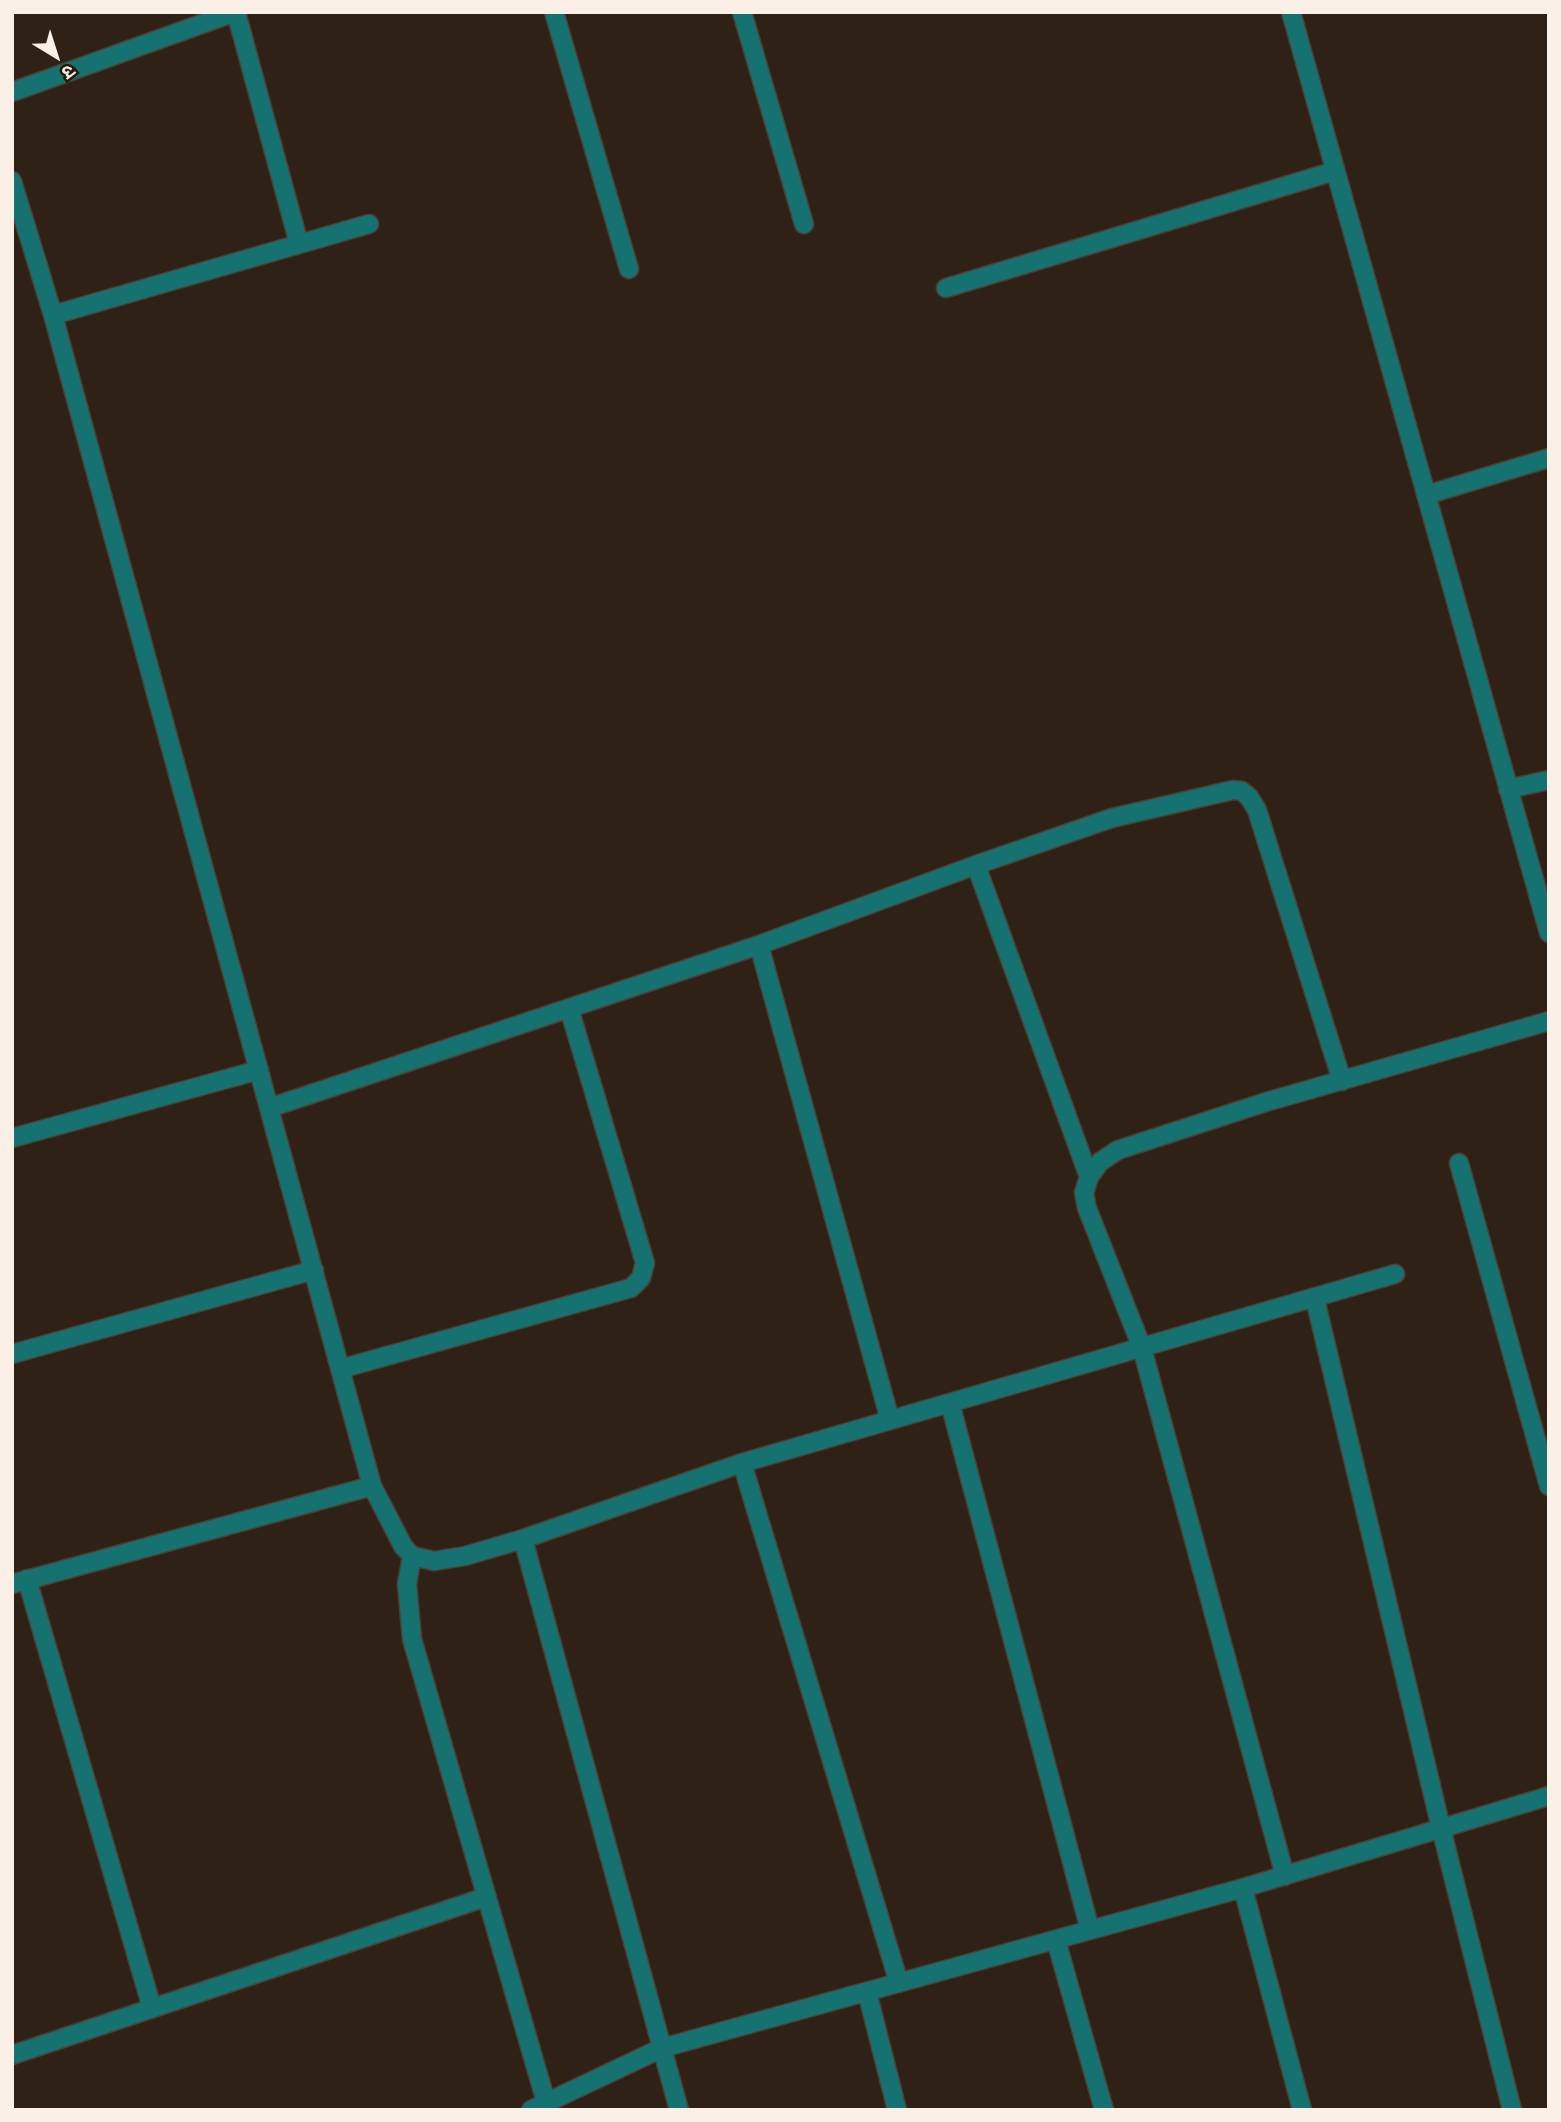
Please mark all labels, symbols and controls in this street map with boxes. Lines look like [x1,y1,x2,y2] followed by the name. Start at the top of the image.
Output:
[21,21,91,91] north arrow
[58,60,81,85] text: उ

